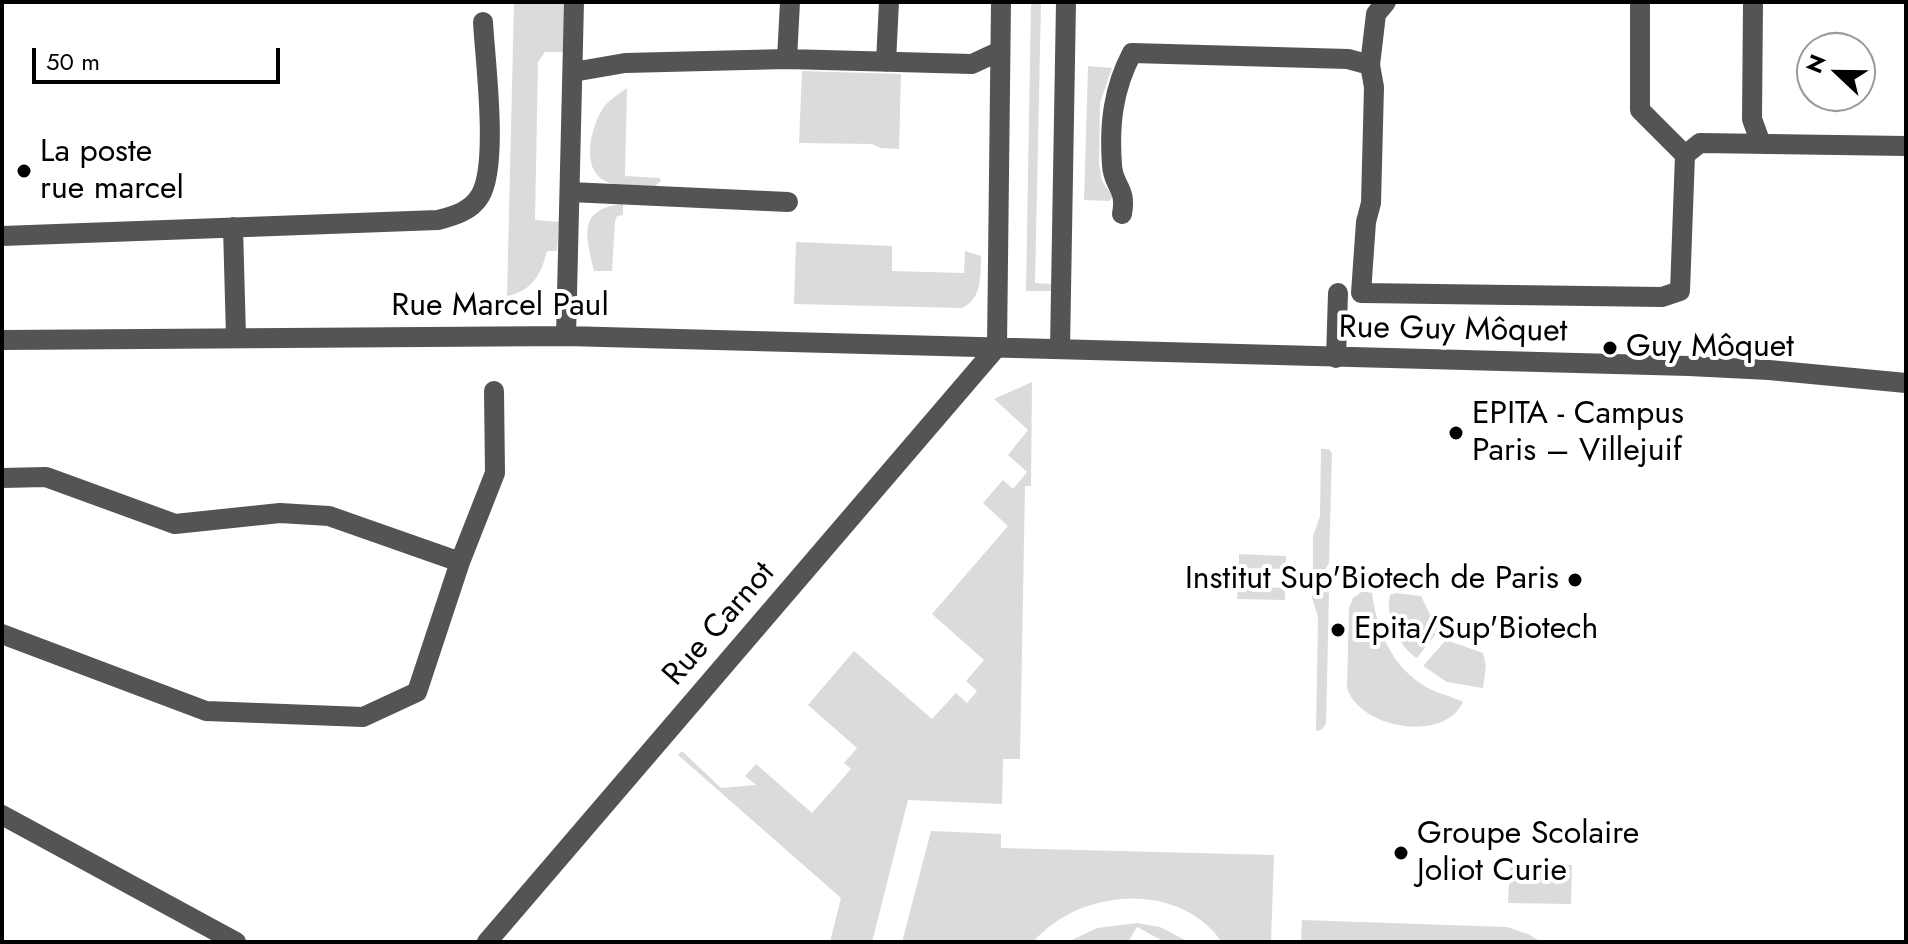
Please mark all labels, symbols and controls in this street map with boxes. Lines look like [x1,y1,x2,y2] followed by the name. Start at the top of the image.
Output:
[36,32,284,82] scale bar
[1796,32,1876,112] north arrow
[46,44,100,79] text: 50 m
[1797,50,1834,78] text: N
[40,134,184,209] place label: La poste rue marcel
[15,162,33,180] marker: La poste rue marcel
[391,288,609,326] street label: Rue Marcel Paul
[1338,310,1568,352] street label: Rue Guy Môquet
[1626,329,1794,367] place label: Guy Môquet
[1601,339,1619,357] marker: Guy Môquet
[1472,396,1684,471] place label: EPITA - Campus Paris – Villejuif
[1447,424,1465,442] marker: EPITA - Campus Paris – Villejuif
[656,555,784,695] street label: Rue Carnot
[1185,561,1559,599] place label: Institut Sup'Biotech de Paris
[1566,571,1584,589] marker: Institut Sup'Biotech de Paris
[1354,611,1598,649] place label: Epita/Sup'Biotech
[1329,621,1347,639] marker: Epita/Sup'Biotech
[1417,816,1639,891] place label: Groupe Scolaire Joliot Curie
[1392,844,1410,862] marker: Groupe Scolaire Joliot Curie

